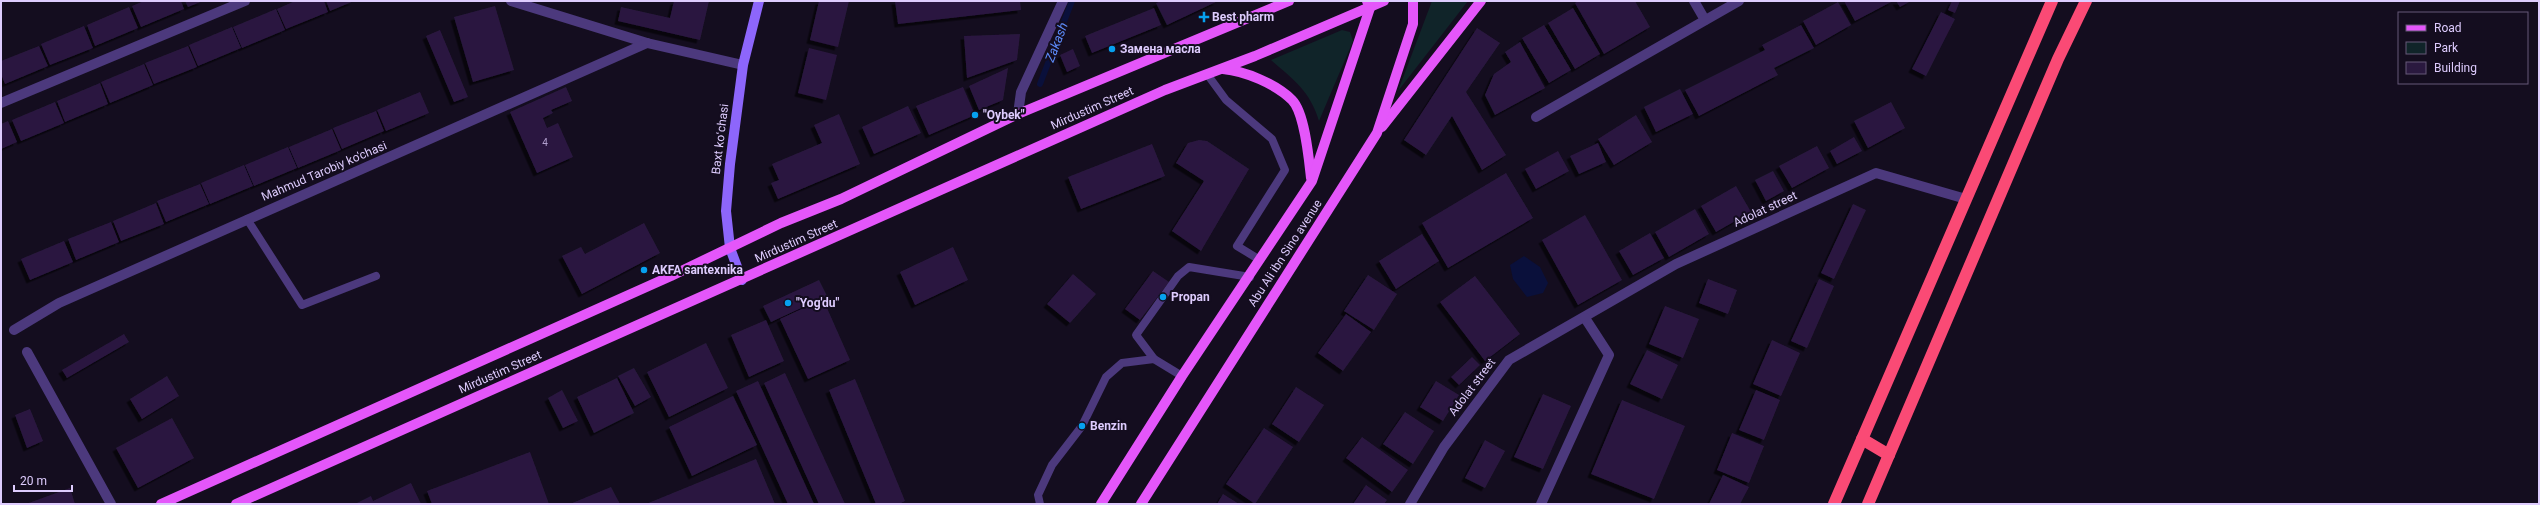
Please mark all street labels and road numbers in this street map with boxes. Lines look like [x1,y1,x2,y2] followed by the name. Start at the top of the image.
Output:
[1049,83,1136,132] street label: Mirdustim Street
[709,103,731,175] street label: Baxt koʻchasi
[259,138,389,204] street label: Mahmud Tarobiy ko'chasi
[1731,188,1799,230] street label: Adolat street
[1245,197,1325,309] street label: Abu Ali ibn Sino avenue
[753,216,840,265] street label: Mirdustim Street
[457,347,544,396] street label: Mirdustim Street
[1446,355,1498,419] street label: Adolat street

